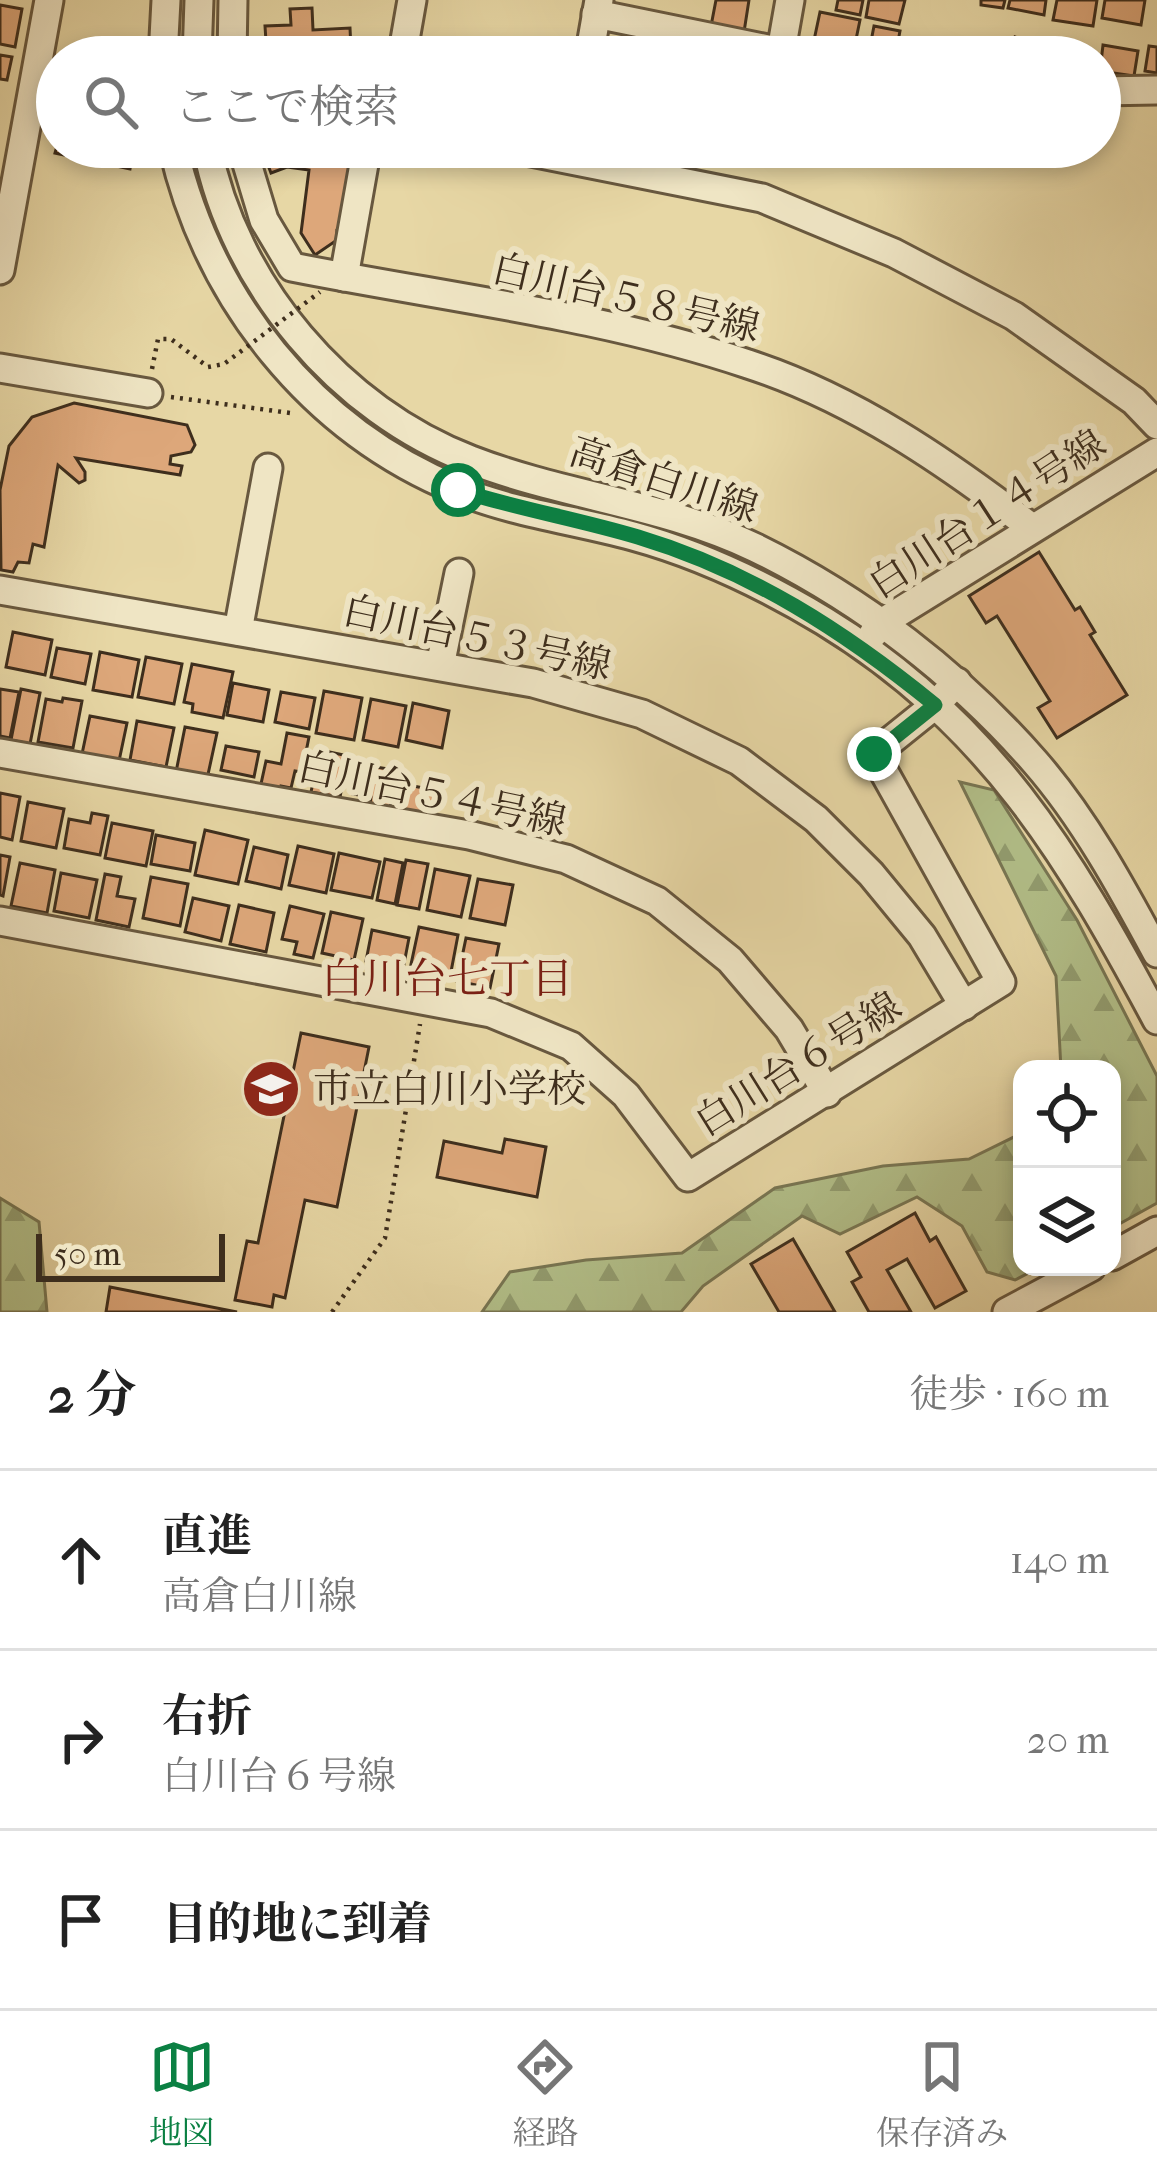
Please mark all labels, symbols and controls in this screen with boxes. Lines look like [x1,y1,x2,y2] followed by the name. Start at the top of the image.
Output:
[36,36,1121,168] search box
[78,69,144,135] icon: search
[174,81,399,134] text: ここで検索
[488,245,764,351] street label: 白川台５８号線
[860,420,1114,608] street label: 白川台１４号線
[564,428,764,532] street label: 高倉白川線
[431,463,485,517] route start
[339,587,615,689] street label: 白川台５３号線
[847,727,901,781] route end
[294,743,570,845] street label: 白川台５４号線
[321,955,573,1004] district label: 白川台七丁目
[687,982,909,1146] street label: 白川台６号線
[240,1058,302,1120] school or university icon: 市立白川小学校
[1013,1060,1121,1276] map controls
[1013,1060,1121,1168] button: locate
[313,1066,586,1112] place label: 市立白川小学校
[1013,1168,1121,1276] button: layers
[36,1228,225,1281] scale bar
[54,1235,121,1274] text: 50 m
[48,1365,136,1425] text: 2 分
[909,1371,1109,1417] text: 徒歩 · 160 m
[162,1510,252,1563] text: 直進
[48,1527,114,1593] icon: ahead
[1010,1537,1109,1583] text: 140 m
[162,1573,357,1619] text: 高倉白川線
[162,1690,252,1743] text: 右折
[48,1707,114,1773] icon: right
[1027,1717,1109,1763] text: 20 m
[162,1753,396,1799] text: 白川台６号線
[48,1887,114,1953] icon: arrive
[162,1898,432,1951] text: 目的地に到着
[149,2034,215,2153] tab: 地図
[512,2034,578,2153] tab: 経路
[876,2034,1008,2153] tab: 保存済み

